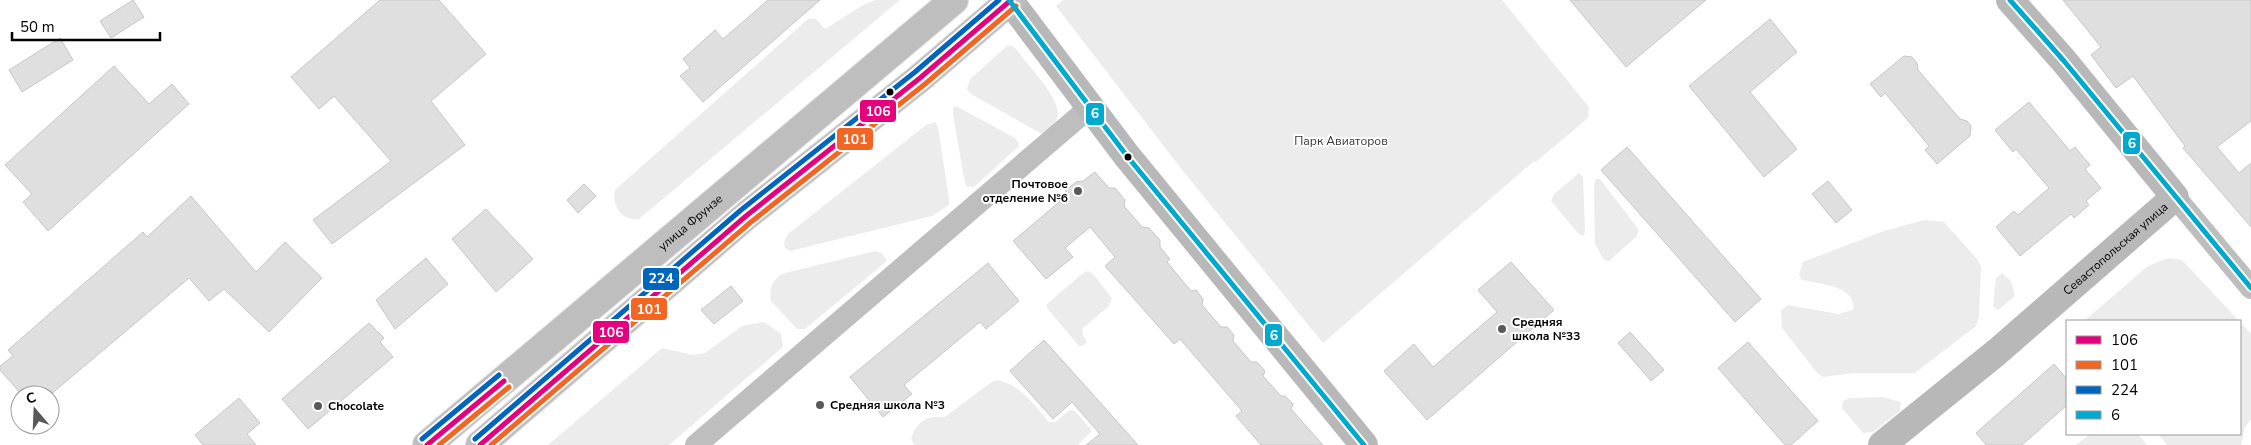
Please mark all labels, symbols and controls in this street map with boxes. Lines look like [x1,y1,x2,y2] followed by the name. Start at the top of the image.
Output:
[12,10,160,42] scale bar
[20,17,55,37] text: 50 m
[885,87,895,97] unlabelled marker
[859,99,897,123] line badge: 106
[865,102,891,121] text: 106
[1085,102,1105,126] line badge: 6
[1091,104,1099,123] text: 6
[836,127,874,151] line badge: 101
[842,130,868,149] text: 101
[2122,131,2141,155] line badge: 6
[1294,133,1388,149] park label: Парк Авиаторов
[2128,134,2136,153] text: 6
[1123,152,1133,162] unlabelled marker
[983,176,1068,206] place label: Почтовое отделение №6
[1072,185,1084,197] marker: Почтовое отделение №6
[655,191,726,254] street label: улица Фрунзе
[2060,199,2171,299] street label: Севастопольская улица
[642,267,680,291] line badge: 224
[648,269,674,288] text: 224
[630,297,668,321] line badge: 101
[636,300,662,319] text: 101
[1512,314,1580,344] place label: Средняя школа №33
[592,320,630,344] line badge: 106
[2066,320,2241,435] legend
[598,323,624,342] text: 106
[1264,323,1283,347] line badge: 6
[1496,323,1508,335] marker: Средняя школа №33
[1270,326,1278,345] text: 6
[2111,330,2138,350] text: 106
[2111,355,2138,375] text: 101
[2111,380,2138,400] text: 224
[10,385,60,435] north arrow
[23,387,39,409] text: С
[830,397,945,413] place label: Средняя школа №3
[328,398,384,414] place label: Chocolate
[814,399,826,411] marker: Средняя школа №3
[312,400,324,412] marker: Chocolate
[2111,405,2120,425] text: 6

